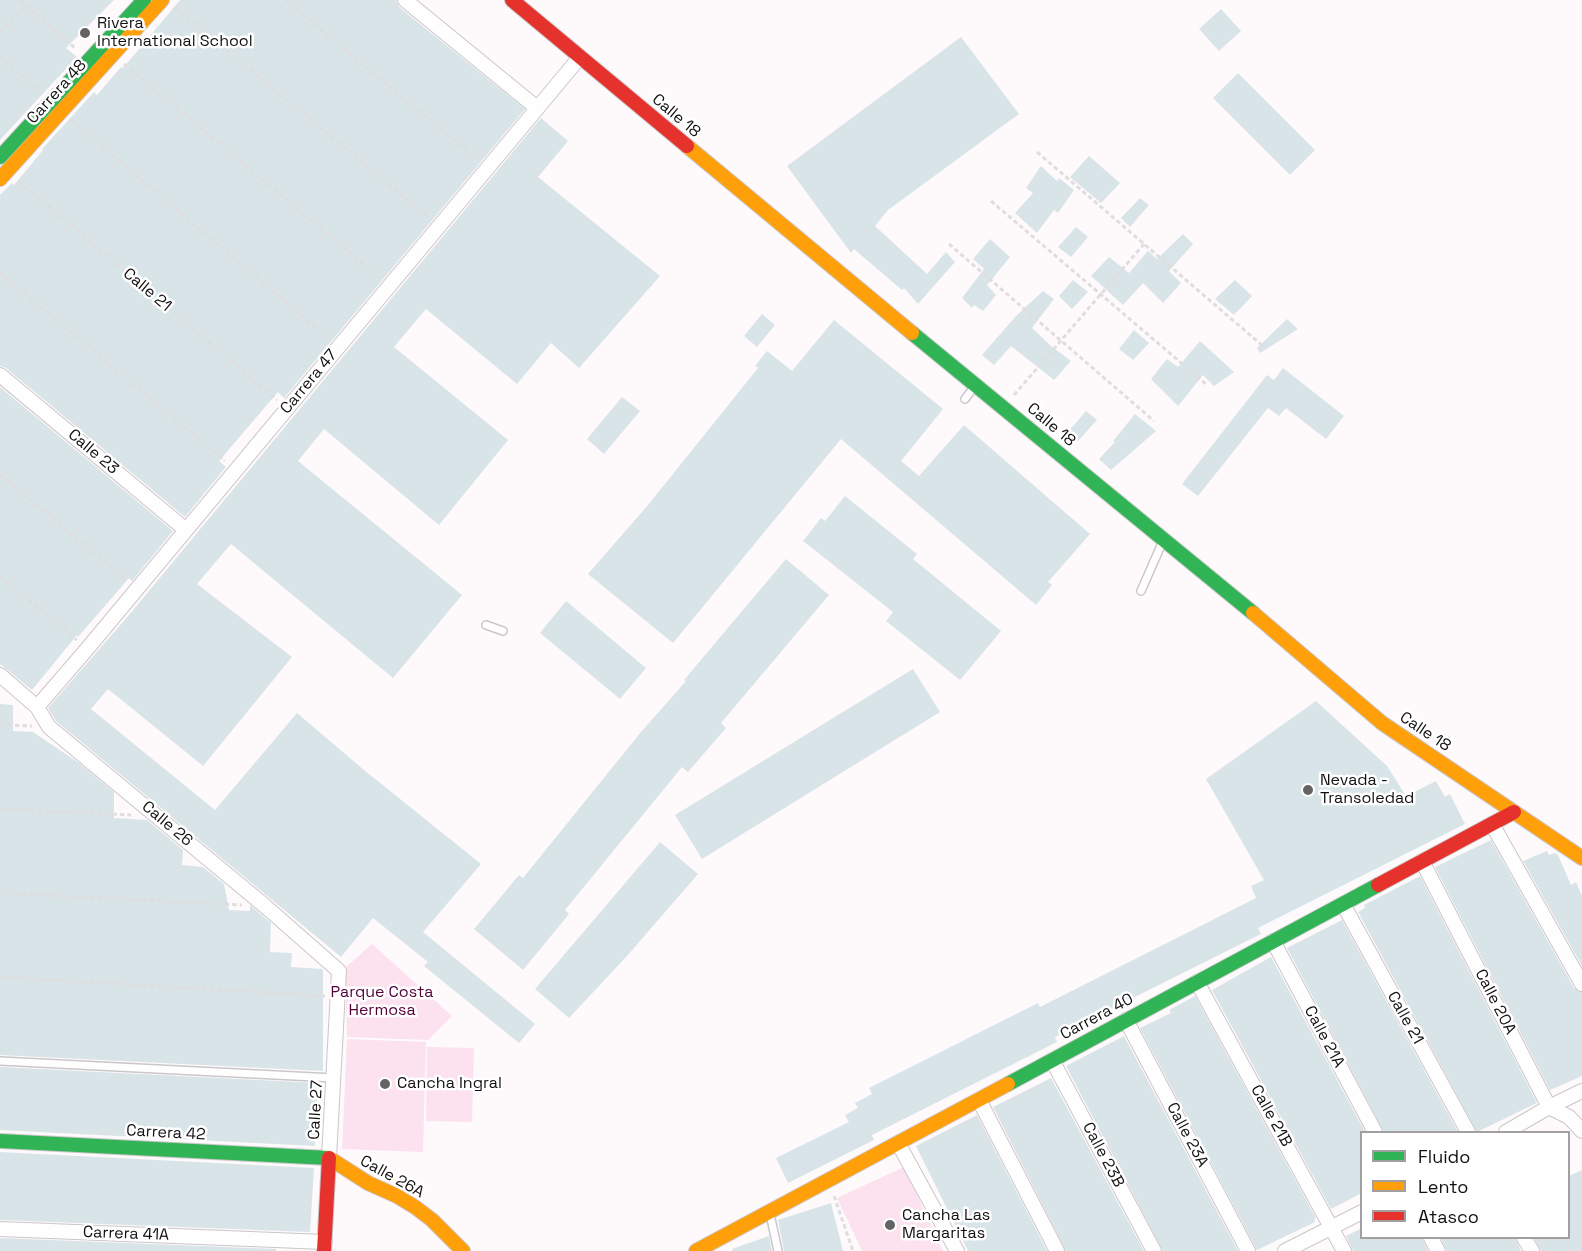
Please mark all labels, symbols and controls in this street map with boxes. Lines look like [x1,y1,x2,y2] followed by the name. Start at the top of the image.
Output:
[97,14,253,52] place label: Rivera International School
[78,26,92,40] marker: Rivera International School
[23,56,91,128] street label: Carrera 48
[648,90,704,142] street label: Calle 18
[119,264,175,316] street label: Calle 21
[276,346,342,418] street label: Carrera 47
[1023,399,1079,451] street label: Calle 18
[64,425,122,479] street label: Calle 23
[1396,708,1454,756] street label: Calle 18
[1320,771,1414,809] place label: Nevada - Transoledad
[1301,783,1315,797] marker: Nevada - Transoledad
[138,797,196,851] street label: Calle 26
[1470,966,1520,1038] street label: Calle 20A
[331,983,433,1021] park label: Parque Costa Hermosa
[1383,988,1427,1048] street label: Calle 21
[1057,990,1137,1044] street label: Carrera 40
[1300,1003,1348,1071] street label: Calle 21A
[397,1074,502,1094] place label: Cancha Ingral
[378,1077,392,1091] marker: Cancha Ingral
[305,1080,327,1140] street label: Calle 27
[1246,1082,1296,1150] street label: Calle 21B
[1162,1099,1212,1171] street label: Calle 23A
[1078,1119,1128,1191] street label: Calle 23B
[126,1121,206,1145] street label: Carrera 42
[1360,1131,1570,1239] legend
[1418,1145,1470,1168] text: Fluido
[357,1152,427,1202] street label: Calle 26A
[1418,1175,1468,1198] text: Lento
[1418,1205,1479,1228] text: Atasco
[902,1206,990,1244] place label: Cancha Las Margaritas
[883,1218,897,1232] marker: Cancha Las Margaritas
[83,1223,169,1245] street label: Carrera 41A

